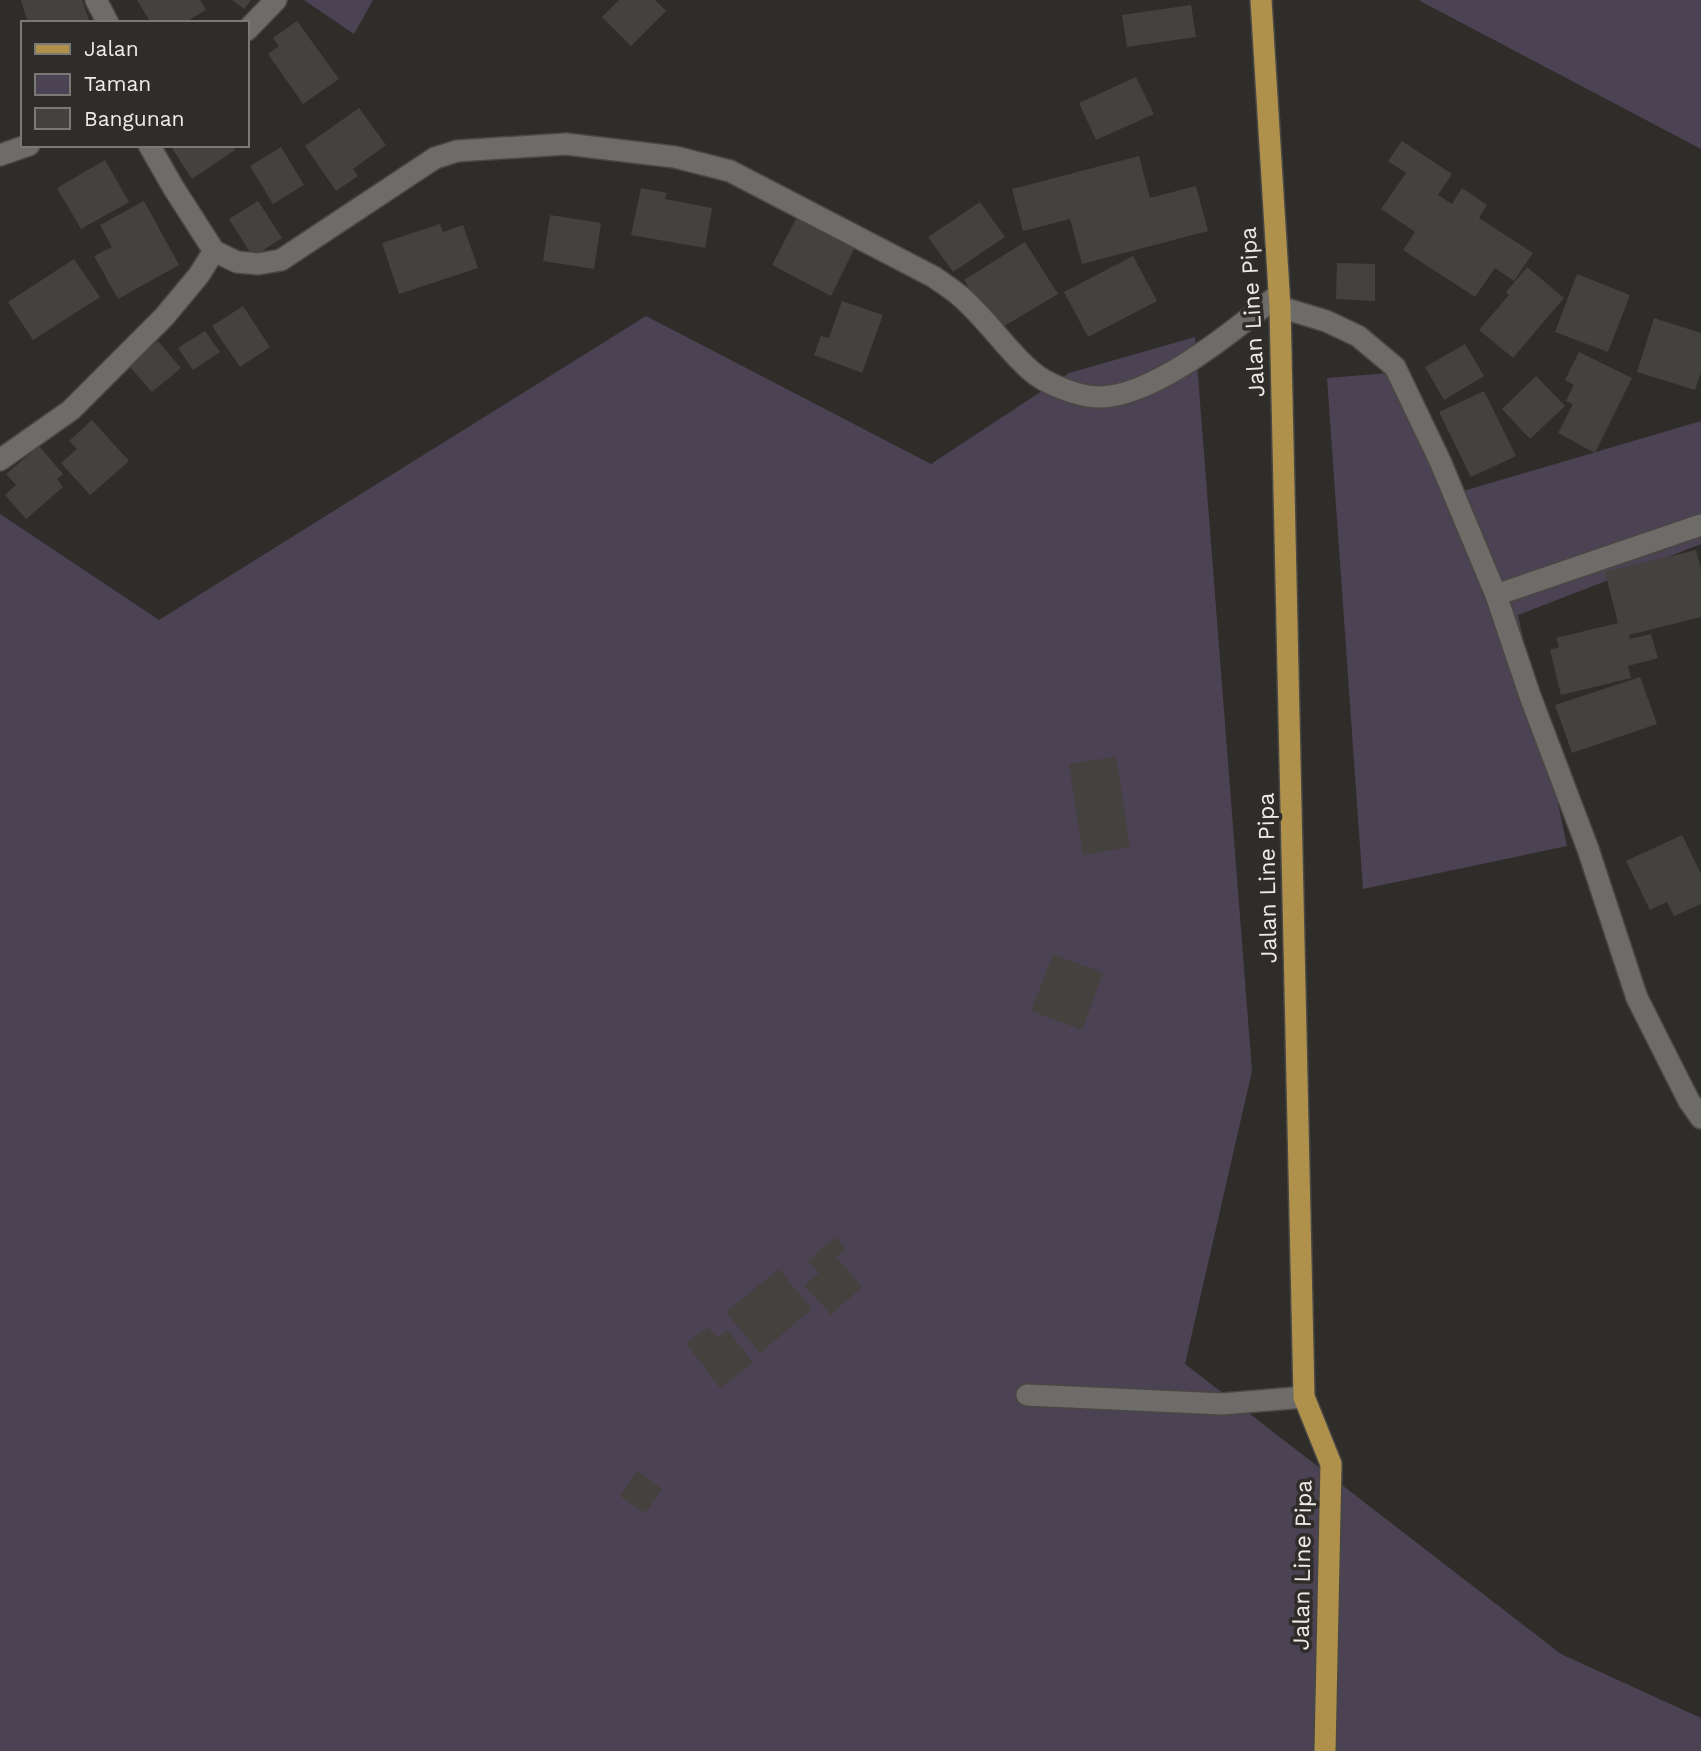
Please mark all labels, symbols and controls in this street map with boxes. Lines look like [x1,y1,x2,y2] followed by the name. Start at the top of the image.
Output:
[21,21,248,147] legend
[84,36,139,61] text: Jalan
[84,71,151,96] text: Taman
[84,106,185,131] text: Bangunan
[1235,226,1270,398] street label: Jalan Line Pipa
[1253,792,1282,964] street label: Jalan Line Pipa
[1288,1479,1317,1651] street label: Jalan Line Pipa

